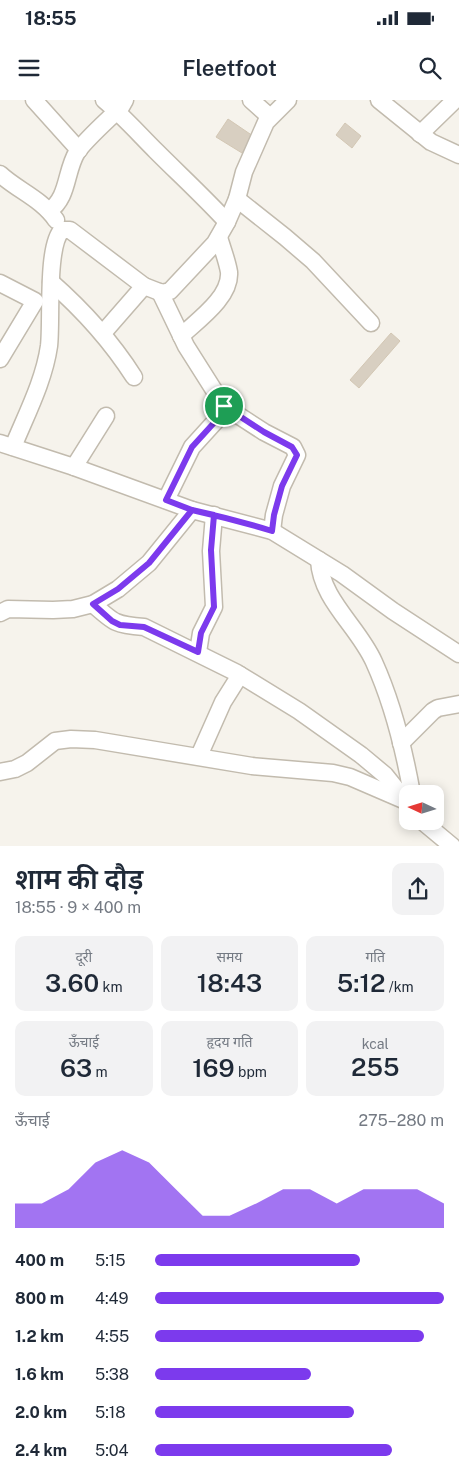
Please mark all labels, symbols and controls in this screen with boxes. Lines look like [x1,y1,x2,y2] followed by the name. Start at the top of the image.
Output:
[25,7,77,29] text: 18:55
[15,54,43,82] icon: menu
[416,54,444,82] icon: search
[182,55,277,81] text: Fleetfoot
[203,385,245,427] pin
[210,392,238,420] icon: arrive
[399,785,444,830] north arrow
[399,785,444,830] map controls
[15,862,143,895] text: शाम की दौड़
[392,863,444,915] button: share
[15,898,141,917] text: 18:55 · 9 × 400 m
[75,949,92,965] text: दूरी
[217,949,242,965] text: समय
[365,949,385,965] text: गति
[45,968,99,998] text: 3.60
[197,968,262,998] text: 18:43
[337,968,385,998] text: 5:12
[99,979,123,995] text: km
[385,979,414,995] text: /km
[69,1034,99,1050] text: ऊँचाई
[206,1034,253,1050] text: हृदय गति
[362,1036,389,1052] text: kcal
[351,1052,399,1082] text: 255
[60,1053,92,1083] text: 63
[192,1053,235,1083] text: 169
[92,1064,108,1080] text: m
[235,1064,267,1080] text: bpm
[15,1111,50,1130] text: ऊँचाई
[358,1111,444,1130] text: 275–280 m
[15,1251,64,1270] text: 400 m
[95,1251,126,1270] text: 5:15
[15,1289,64,1308] text: 800 m
[95,1289,129,1308] text: 4:49
[15,1327,64,1346] text: 1.2 km
[95,1327,129,1346] text: 4:55
[15,1365,64,1384] text: 1.6 km
[95,1365,129,1384] text: 5:38
[15,1403,67,1422] text: 2.0 km
[95,1403,126,1422] text: 5:18
[15,1441,67,1460] text: 2.4 km
[95,1441,129,1460] text: 5:04

